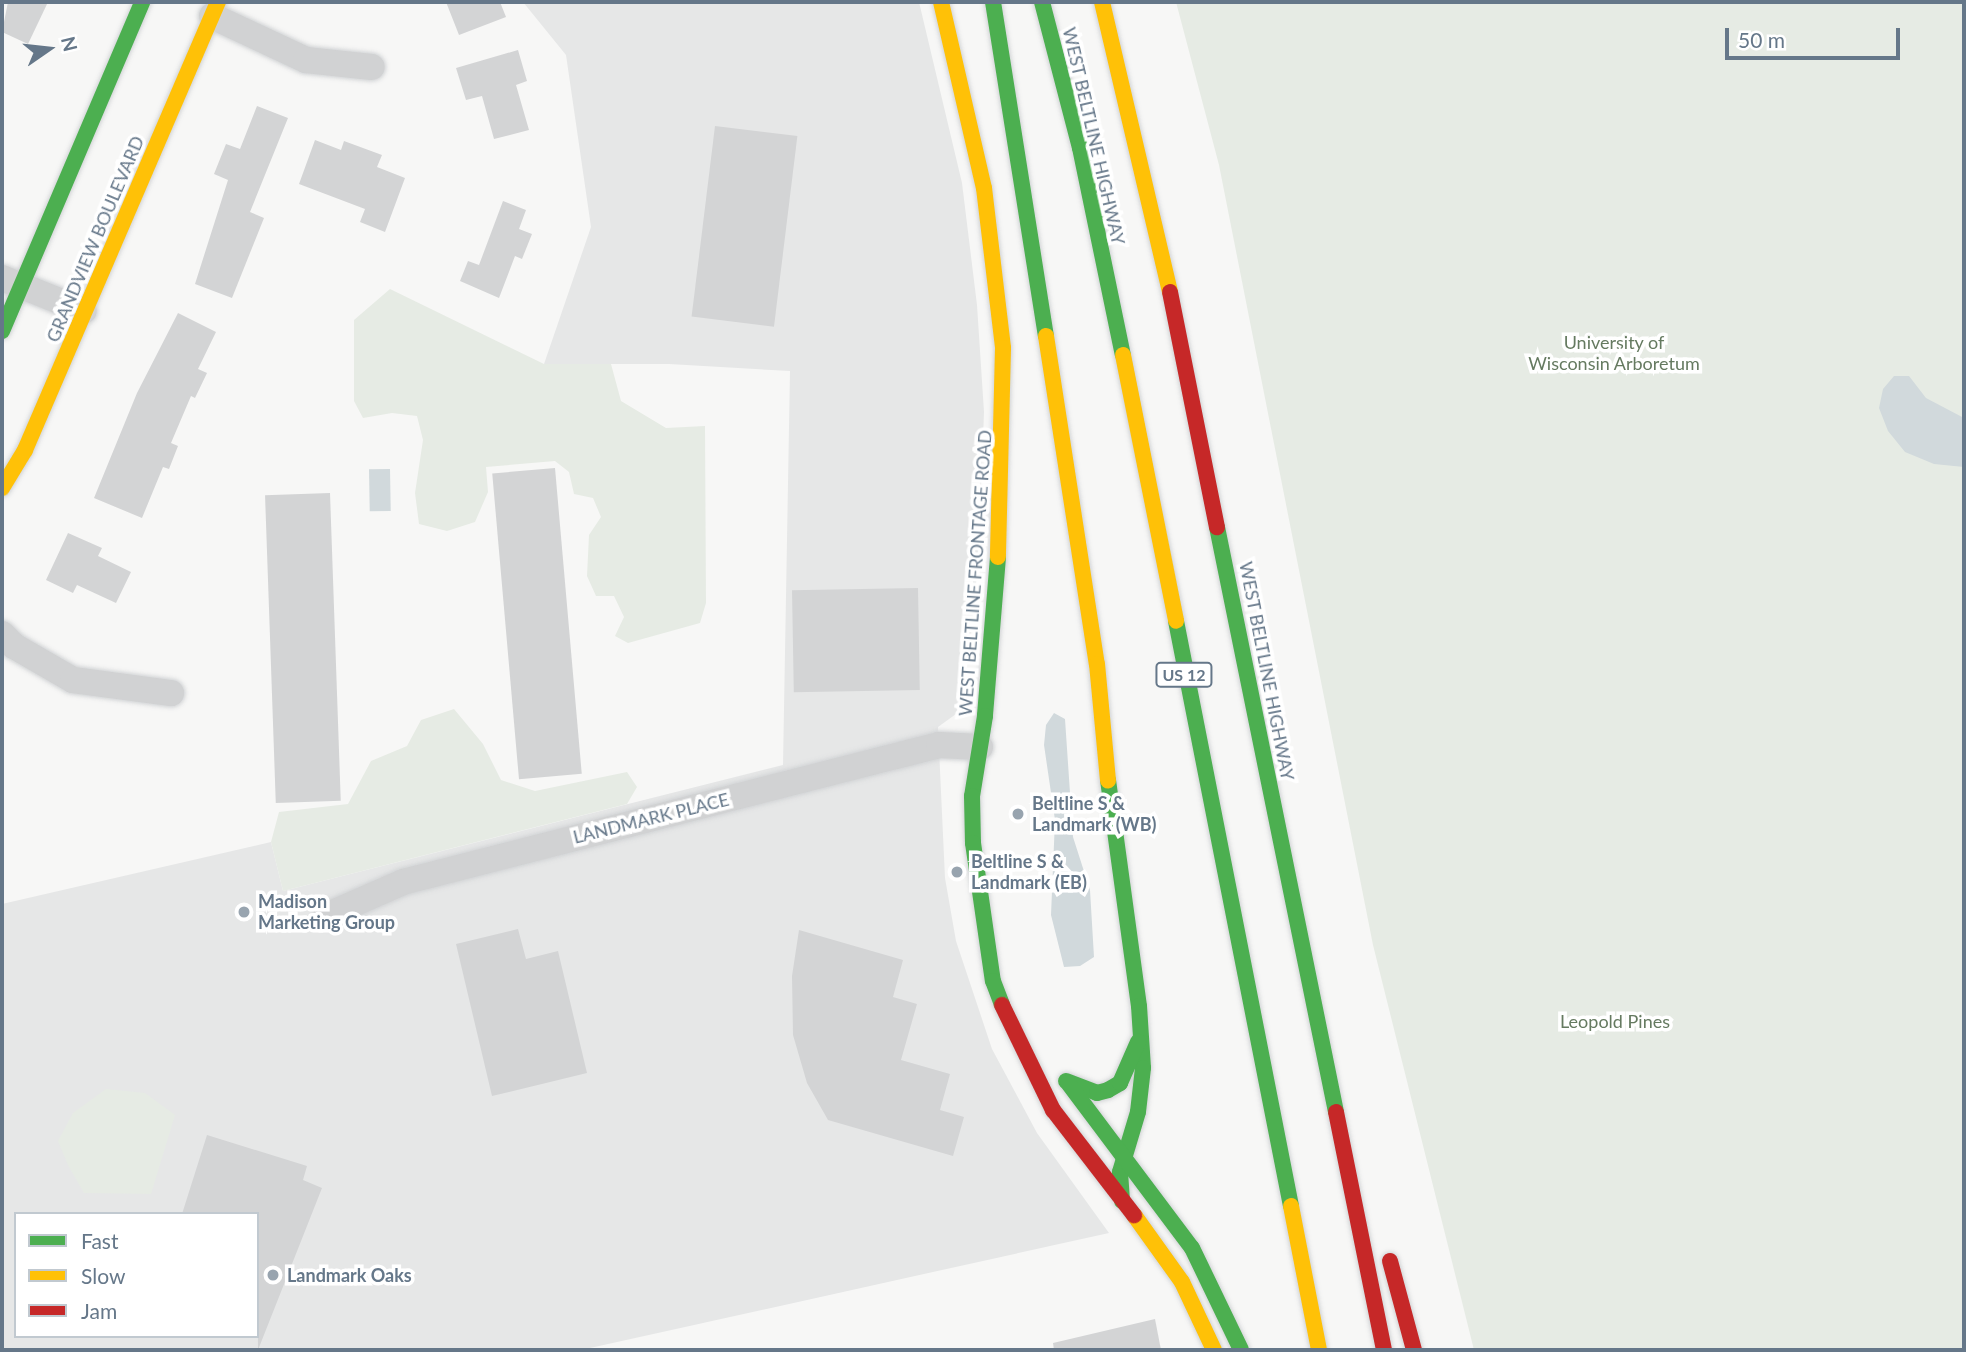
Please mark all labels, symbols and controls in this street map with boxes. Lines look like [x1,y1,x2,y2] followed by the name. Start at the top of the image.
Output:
[14,14,84,84] north arrow
[1728,14,1903,58] scale bar
[1058,25,1130,247] street label: WEST BELTLINE HIGHWAY
[1738,27,1785,52] text: 50 m
[57,34,83,54] text: N
[42,133,148,345] street label: GRANDVIEW BOULEVARD
[1528,332,1700,374] park label: University of Wisconsin Arboretum
[954,429,996,717] street label: WEST BELTLINE FRONTAGE ROAD
[1235,560,1299,782] street label: WEST BELTLINE HIGHWAY
[1154,662,1214,688] road number: US 12
[571,788,731,848] street label: LANDMARK PLACE
[1032,793,1156,836] place label: Beltline S & Landmark (WB)
[1010,806,1026,822] marker: Beltline S & Landmark (WB)
[971,851,1087,894] place label: Beltline S & Landmark (EB)
[949,864,965,880] marker: Beltline S & Landmark (EB)
[258,891,395,934] place label: Madison Marketing Group
[236,904,252,920] marker: Madison Marketing Group
[1560,1010,1670,1032] park label: Leopold Pines
[14,1212,259,1338] legend
[81,1228,118,1253] text: Fast
[81,1263,125,1288] text: Slow
[287,1264,412,1286] place label: Landmark Oaks
[265,1267,281,1283] marker: Landmark Oaks
[81,1298,117,1323] text: Jam

